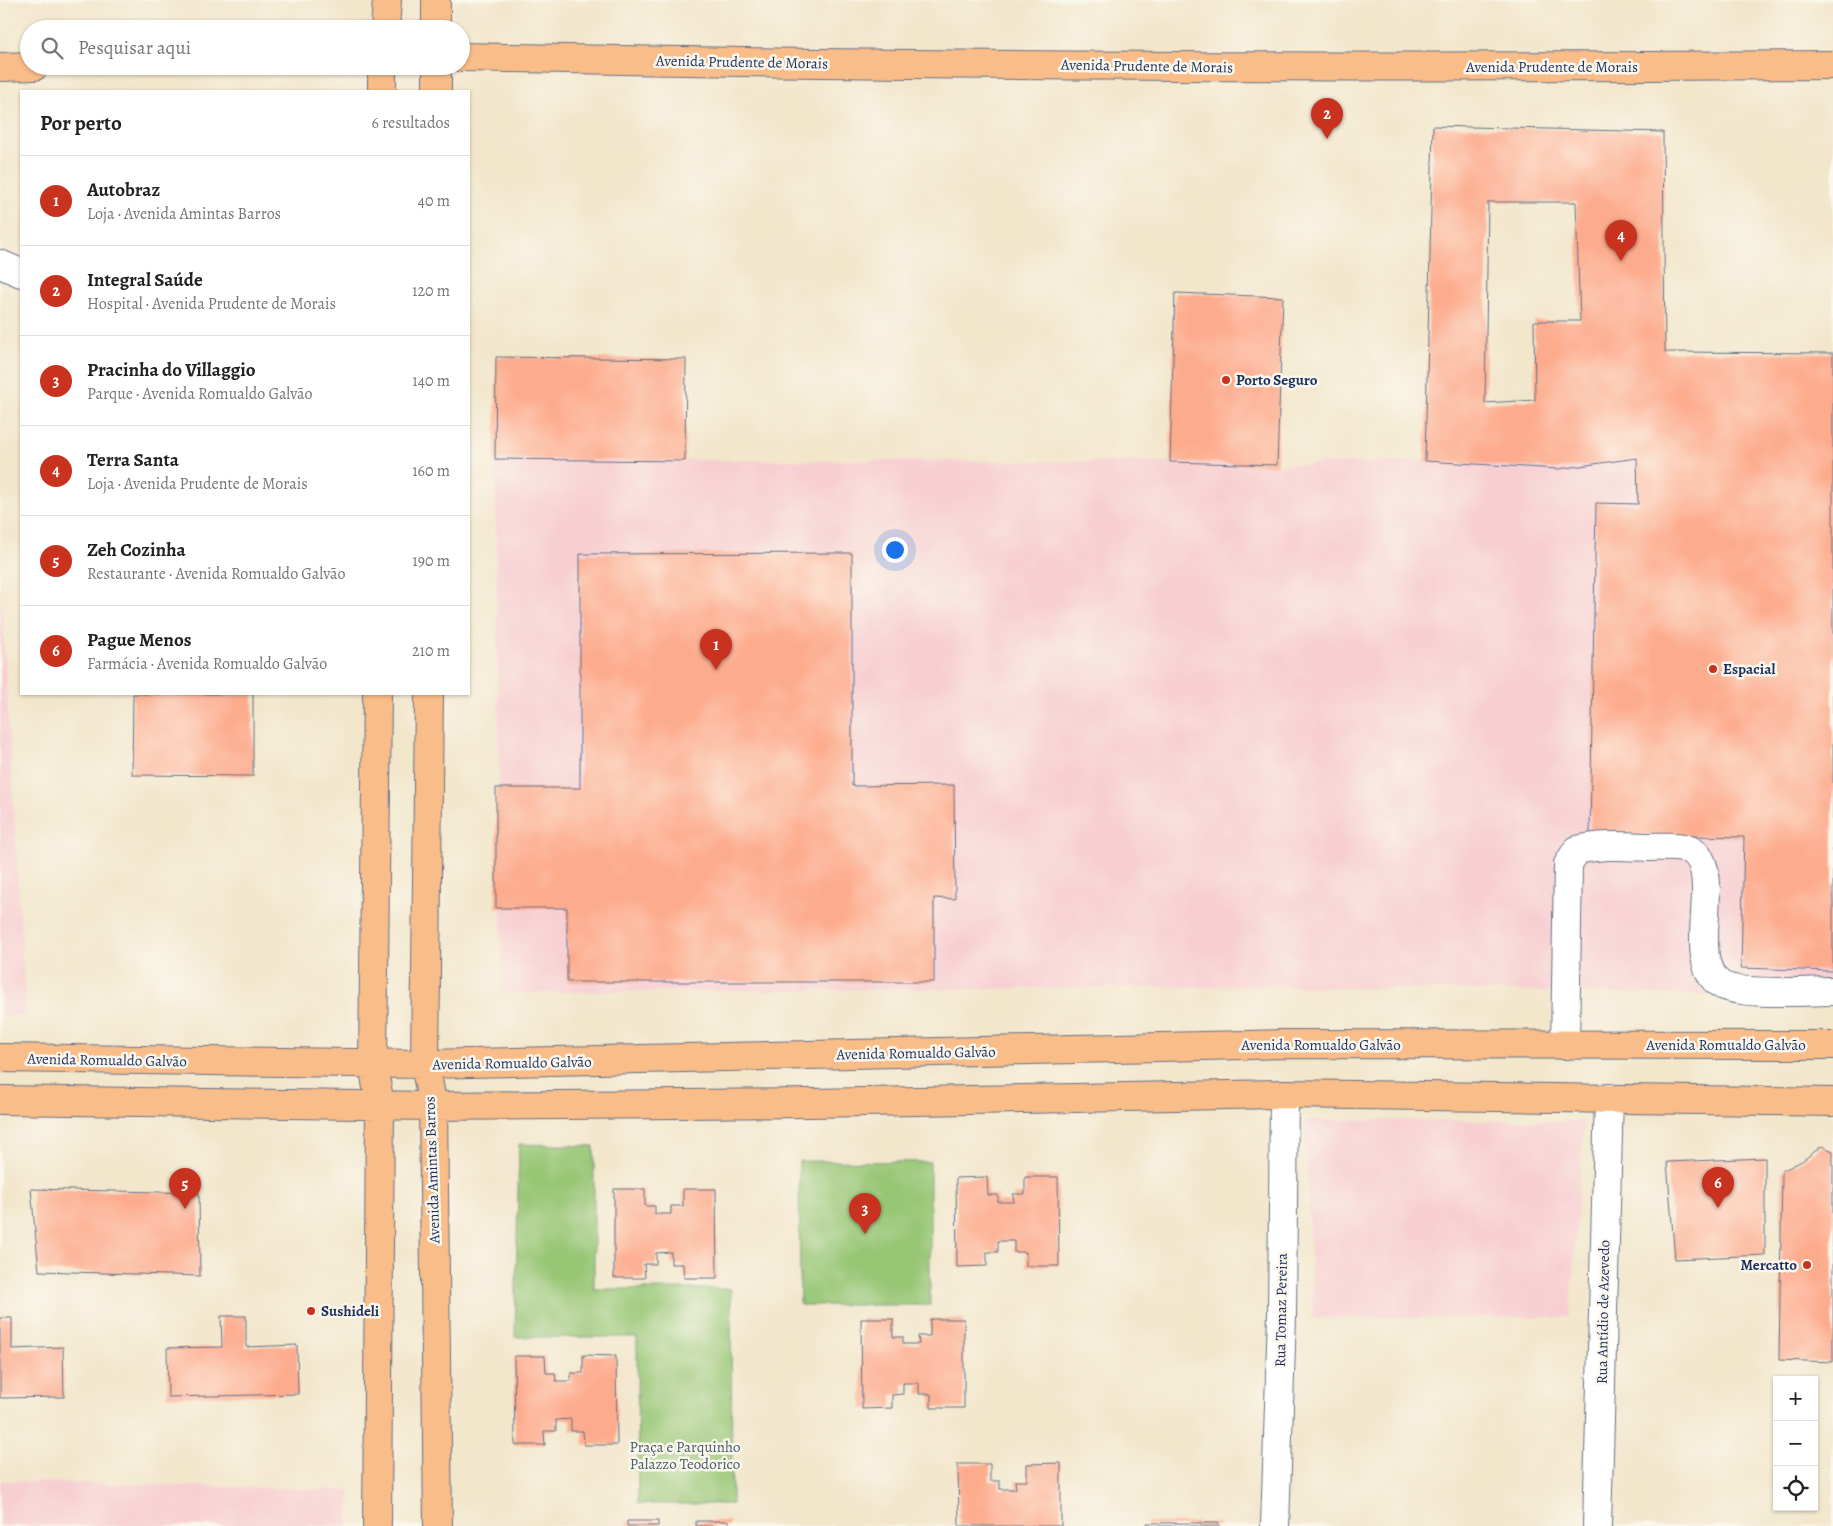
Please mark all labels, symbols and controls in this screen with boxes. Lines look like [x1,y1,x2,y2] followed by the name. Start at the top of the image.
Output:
[20,20,470,75] search box
[38,34,66,62] icon: search
[78,35,191,61] text: Pesquisar aqui
[655,50,828,74] street label: Avenida Prudente de Morais
[1060,54,1233,78] street label: Avenida Prudente de Morais
[1465,57,1638,77] street label: Avenida Prudente de Morais
[1311,98,1343,139] pin: 2
[40,109,122,137] text: Por perto
[372,112,450,134] text: 6 resultados
[87,177,160,203] text: Autobraz
[53,190,59,212] text: 1
[418,190,450,212] text: 40 m
[87,203,281,225] text: Loja · Avenida Amintas Barros
[1605,220,1637,261] pin: 4
[87,267,203,293] text: Integral Saúde
[52,280,60,302] text: 2
[412,280,450,302] text: 120 m
[87,293,336,315] text: Hospital · Avenida Prudente de Morais
[87,357,256,383] text: Pracinha do Villaggio
[53,370,59,392] text: 3
[412,370,450,392] text: 140 m
[1236,370,1318,390] place label: Porto Seguro
[1220,374,1232,386] marker: Porto Seguro
[87,383,313,405] text: Parque · Avenida Romualdo Galvão
[87,447,179,473] text: Terra Santa
[52,460,60,482] text: 4
[412,460,450,482] text: 160 m
[87,473,308,495] text: Loja · Avenida Prudente de Morais
[87,537,186,563] text: Zeh Cozinha
[882,537,908,563] your location
[53,550,59,572] text: 5
[412,550,450,572] text: 190 m
[87,563,345,585] text: Restaurante · Avenida Romualdo Galvão
[87,627,192,653] text: Pague Menos
[700,629,732,670] pin: 1
[52,640,60,662] text: 6
[412,640,450,662] text: 210 m
[87,653,327,675] text: Farmácia · Avenida Romualdo Galvão
[1723,659,1775,679] place label: Espacial
[1707,663,1719,675] marker: Espacial
[1240,1035,1401,1055] street label: Avenida Romualdo Galvão
[1645,1035,1806,1055] street label: Avenida Romualdo Galvão
[835,1042,996,1064] street label: Avenida Romualdo Galvão
[26,1049,187,1071] street label: Avenida Romualdo Galvão
[431,1052,592,1074] street label: Avenida Romualdo Galvão
[419,1096,445,1245] street label: Avenida Amintas Barros
[1702,1167,1734,1208] pin: 6
[169,1168,201,1209] pin: 5
[849,1193,881,1234] pin: 3
[1592,1240,1614,1384] street label: Rua Antídio de Azevedo
[1270,1253,1292,1367] street label: Rua Tomaz Pereira
[1740,1255,1797,1275] place label: Mercatto
[1801,1259,1813,1271] marker: Mercatto
[321,1301,380,1321] place label: Sushideli
[305,1305,317,1317] marker: Sushideli
[1773,1376,1818,1511] map controls
[1773,1376,1818,1421] button: +
[1773,1421,1818,1466] button: −
[630,1437,740,1474] park label: Praça e Parquinho Palazzo Teodorico
[1773,1466,1818,1511] button: locate

